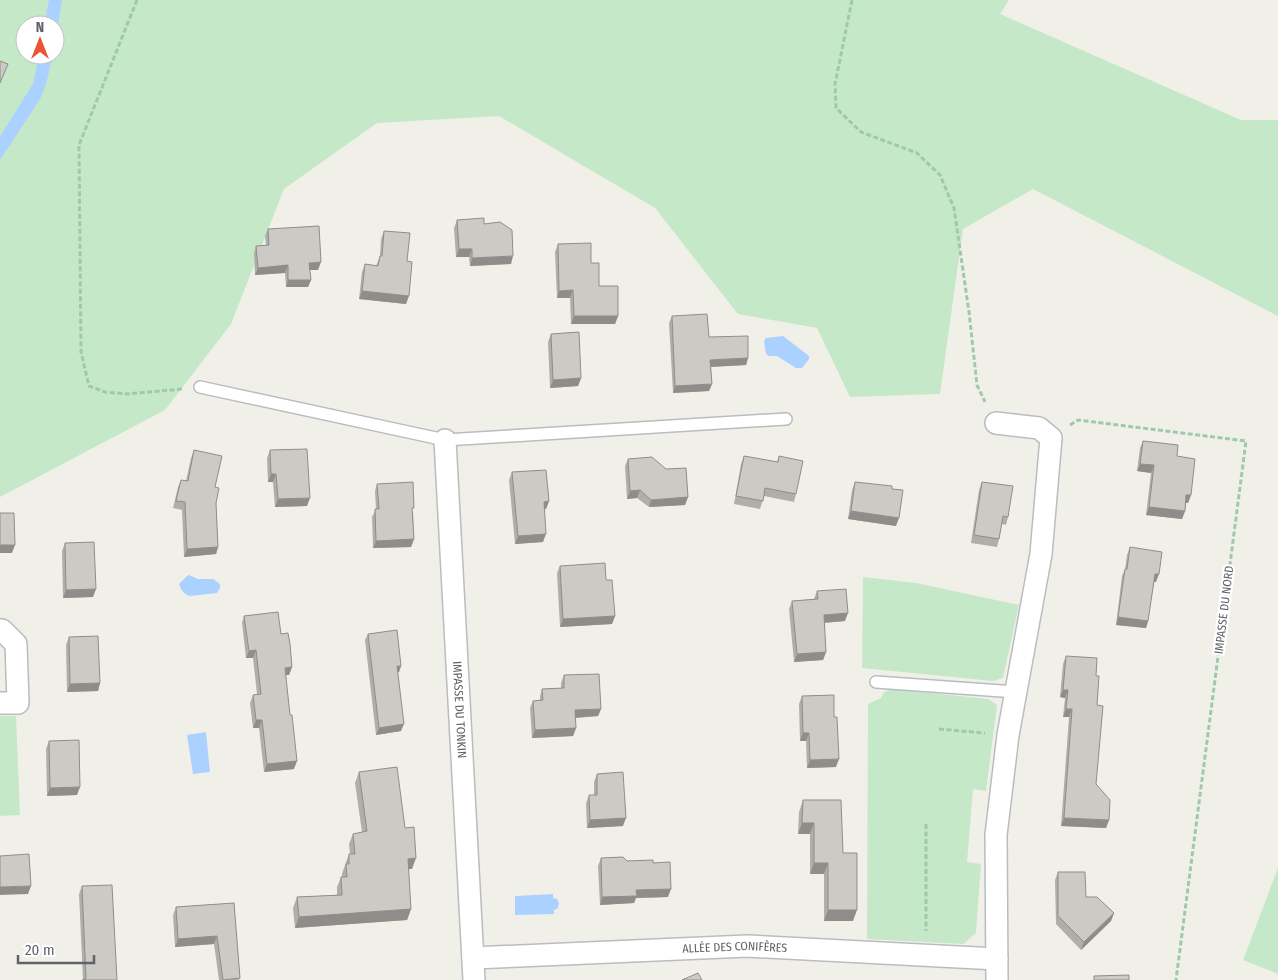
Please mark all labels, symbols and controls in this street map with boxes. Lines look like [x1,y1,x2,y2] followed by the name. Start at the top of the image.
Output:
[15,15,65,65] north arrow
[36,19,44,36] text: N
[1212,565,1236,655] street label: IMPASSE DU NORD
[450,661,469,759] street label: IMPASSE DU TONKIN
[18,932,94,964] scale bar
[682,939,788,956] street label: ALLÉE DES CONIFÈRES
[25,941,55,959] text: 20 m

